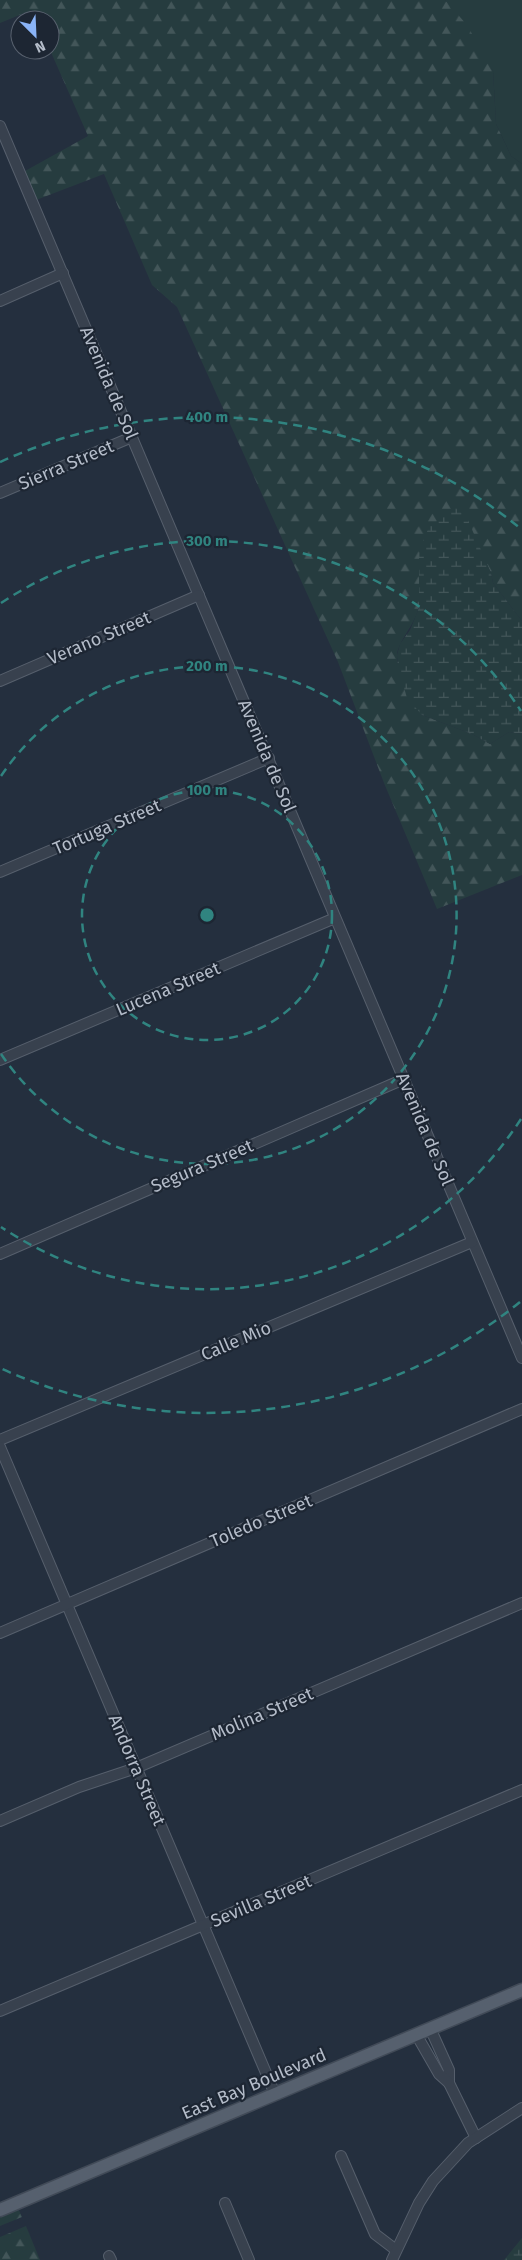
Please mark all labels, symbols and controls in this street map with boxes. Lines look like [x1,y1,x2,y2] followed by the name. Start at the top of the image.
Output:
[10,10,60,60] north arrow
[32,37,48,56] text: N
[75,323,143,443] street label: Avenida de Sol
[186,408,228,426] text: 400 m
[15,435,117,495] street label: Sierra Street
[185,532,228,550] text: 300 m
[44,606,154,670] street label: Verano Street
[186,657,228,675] text: 200 m
[233,696,301,816] street label: Avenida de Sol
[187,781,227,799] text: 100 m
[50,794,165,860] street label: Tortuga Street
[198,906,216,924] centre of rings
[113,957,224,1021] street label: Lucena Street
[391,1069,459,1189] street label: Avenida de Sol
[148,1134,257,1197] street label: Segura Street
[198,1316,274,1366] street label: Calle Mio
[207,1489,316,1552] street label: Toledo Street
[208,1682,317,1745] street label: Molina Street
[104,1711,171,1829] street label: Andorra Street
[207,1870,315,1932] street label: Sevilla Street
[178,2044,330,2124] street label: East Bay Boulevard

